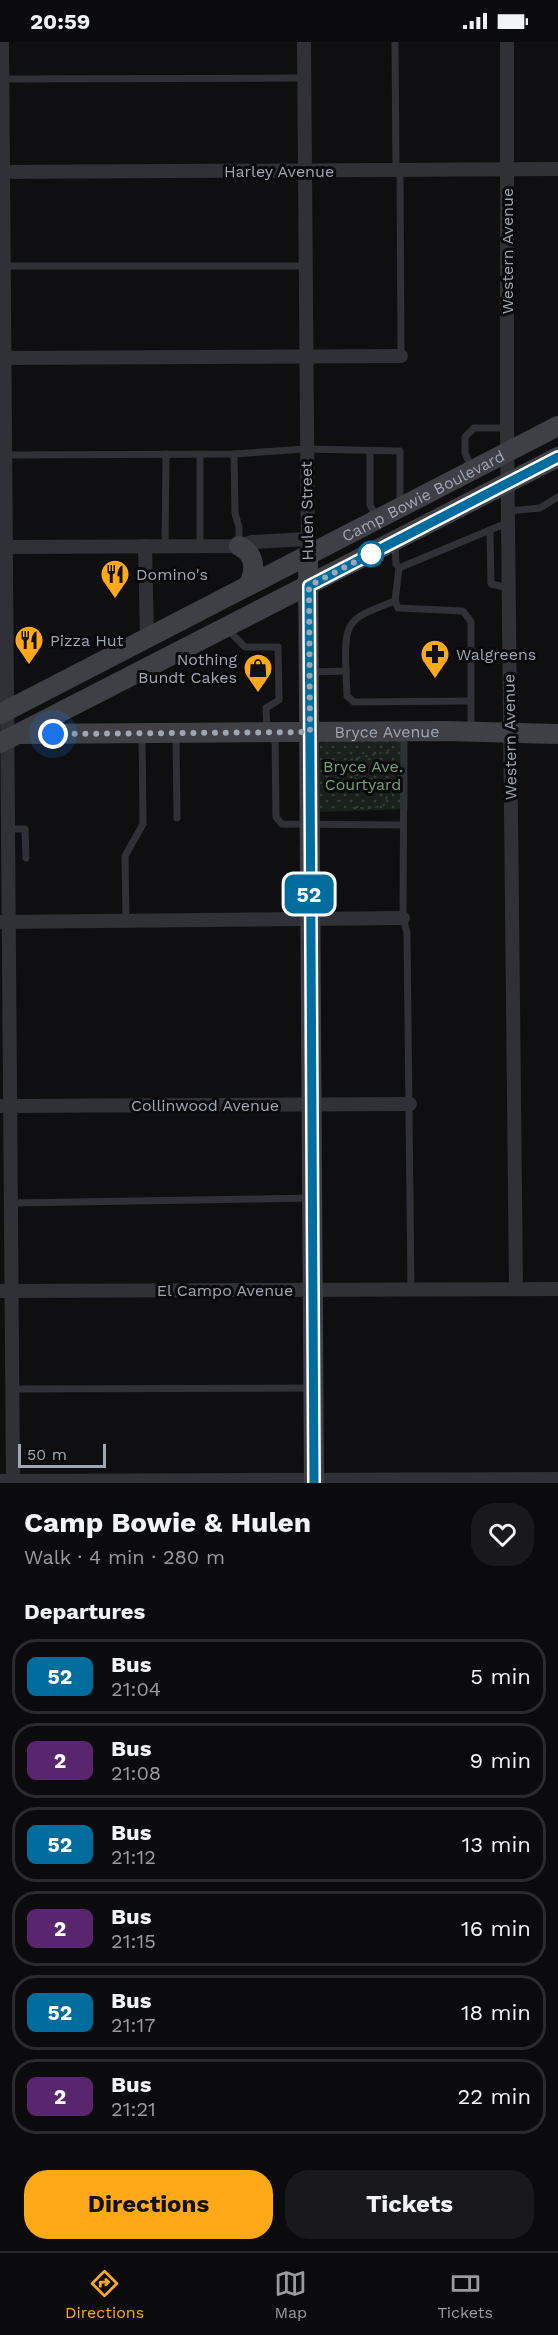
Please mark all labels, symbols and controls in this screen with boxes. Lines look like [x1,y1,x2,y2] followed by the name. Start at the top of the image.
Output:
[30,9,90,34] text: 20:59
[224,162,334,181] street label: Harley Avenue
[498,188,517,314] street label: Western Avenue
[338,446,507,545] street label: Camp Bowie Boulevard
[297,461,317,561] street label: Hulen Street
[358,541,384,567] unlabelled marker
[99,558,131,600] restaurant icon: Domino's
[136,565,208,584] place label: Domino's
[13,624,45,666] restaurant icon: Pizza Hut
[50,631,124,650] place label: Pizza Hut
[419,638,451,680] pharmacy icon: Walgreens
[456,645,536,664] place label: Walgreens
[138,650,237,687] place label: Nothing Bundt Cakes
[242,652,274,694] shop icon: Nothing Bundt Cakes
[499,674,521,800] street label: Western Avenue
[38,719,68,749] your location
[334,722,440,741] street label: Bryce Avenue
[323,757,403,794] park label: Bryce Ave. Courtyard
[282,874,336,914] line badge: 52
[297,882,321,907] text: 52
[131,1096,279,1115] street label: Collinwood Avenue
[157,1281,293,1300] street label: El Campo Avenue
[18,1441,106,1468] scale bar
[27,1445,67,1464] text: 50 m
[471,1503,534,1566] button: heart
[24,1506,311,1539] text: Camp Bowie & Hulen
[24,1545,225,1569] text: Walk · 4 min · 280 m
[24,1599,145,1624] text: Departures
[111,1652,151,1677] text: Bus
[48,1664,72,1689] text: 52
[470,1664,531,1689] text: 5 min
[111,1677,161,1701] text: 21:04
[111,1736,151,1761] text: Bus
[54,1748,66,1773] text: 2
[469,1748,531,1773] text: 9 min
[111,1761,161,1785] text: 21:08
[111,1820,151,1845] text: Bus
[48,1832,72,1857] text: 52
[462,1832,531,1857] text: 13 min
[111,1845,156,1869] text: 21:12
[111,1904,151,1929] text: Bus
[54,1916,66,1941] text: 2
[461,1916,531,1941] text: 16 min
[111,1929,156,1953] text: 21:15
[111,1988,151,2013] text: Bus
[48,2000,72,2025] text: 52
[461,2000,531,2025] text: 18 min
[111,2013,155,2037] text: 21:17
[111,2072,151,2097] text: Bus
[54,2084,66,2109] text: 2
[457,2084,531,2109] text: 22 min
[111,2097,156,2121] text: 21:21
[24,2170,273,2239] button: Directions
[285,2170,534,2239] button: Tickets
[65,2267,144,2322] tab: Directions
[274,2267,307,2322] tab: Map
[437,2267,493,2322] tab: Tickets

